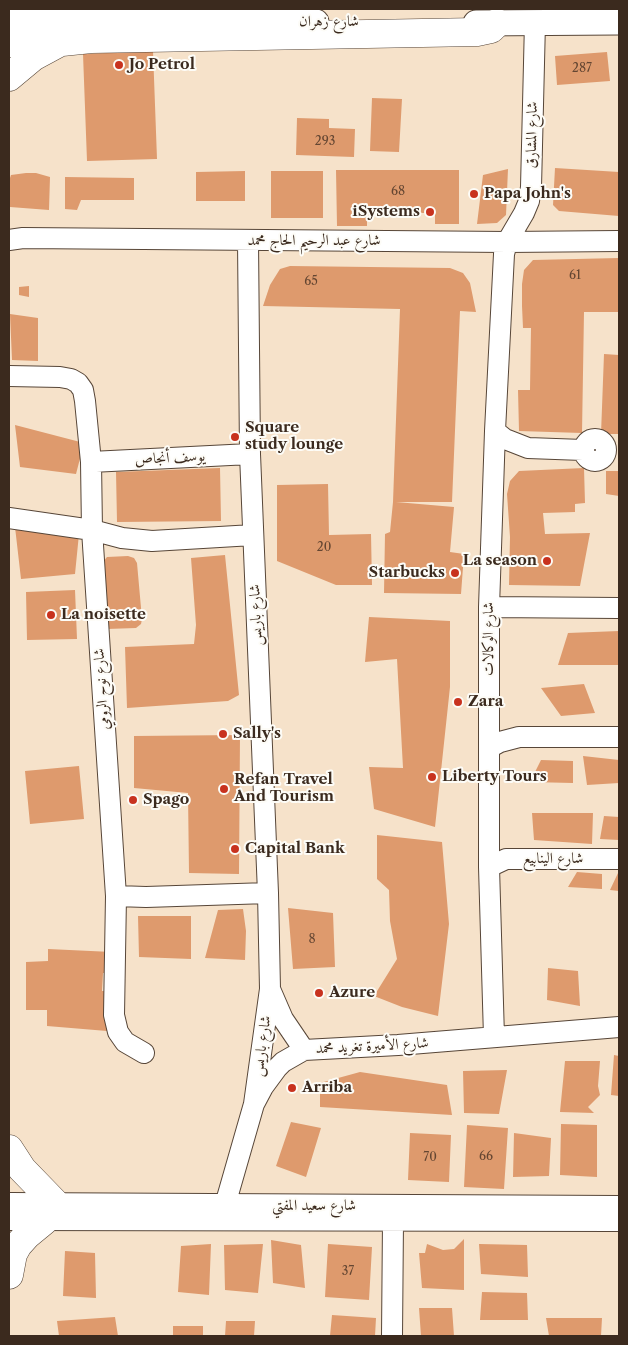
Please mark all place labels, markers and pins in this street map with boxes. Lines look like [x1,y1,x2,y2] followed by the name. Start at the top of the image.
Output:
[129,56,195,74] place label: Jo Petrol
[113,59,125,71] marker: Jo Petrol
[484,185,571,203] place label: Papa John's
[468,188,480,200] marker: Papa John's
[352,203,420,221] place label: iSystems
[424,206,436,218] marker: iSystems
[245,419,343,454] place label: Square study lounge
[229,431,241,443] marker: Square study lounge
[463,552,537,570] place label: La season
[541,555,553,567] marker: La season
[369,564,445,582] place label: Starbucks
[449,567,461,579] marker: Starbucks
[61,606,146,624] place label: La noisette
[45,609,57,621] marker: La noisette
[468,693,503,711] place label: Zara
[452,696,464,708] marker: Zara
[233,725,281,743] place label: Sally's
[217,728,229,740] marker: Sally's
[442,768,547,786] place label: Liberty Tours
[234,771,334,806] place label: Refan Travel And Tourism
[426,771,438,783] marker: Liberty Tours
[218,783,230,795] marker: Refan Travel And Tourism
[143,791,189,809] place label: Spago
[127,794,139,806] marker: Spago
[245,840,345,858] place label: Capital Bank
[229,843,241,855] marker: Capital Bank
[329,984,375,1002] place label: Azure
[313,987,325,999] marker: Azure
[302,1079,352,1097] place label: Arriba
[286,1082,298,1094] marker: Arriba

